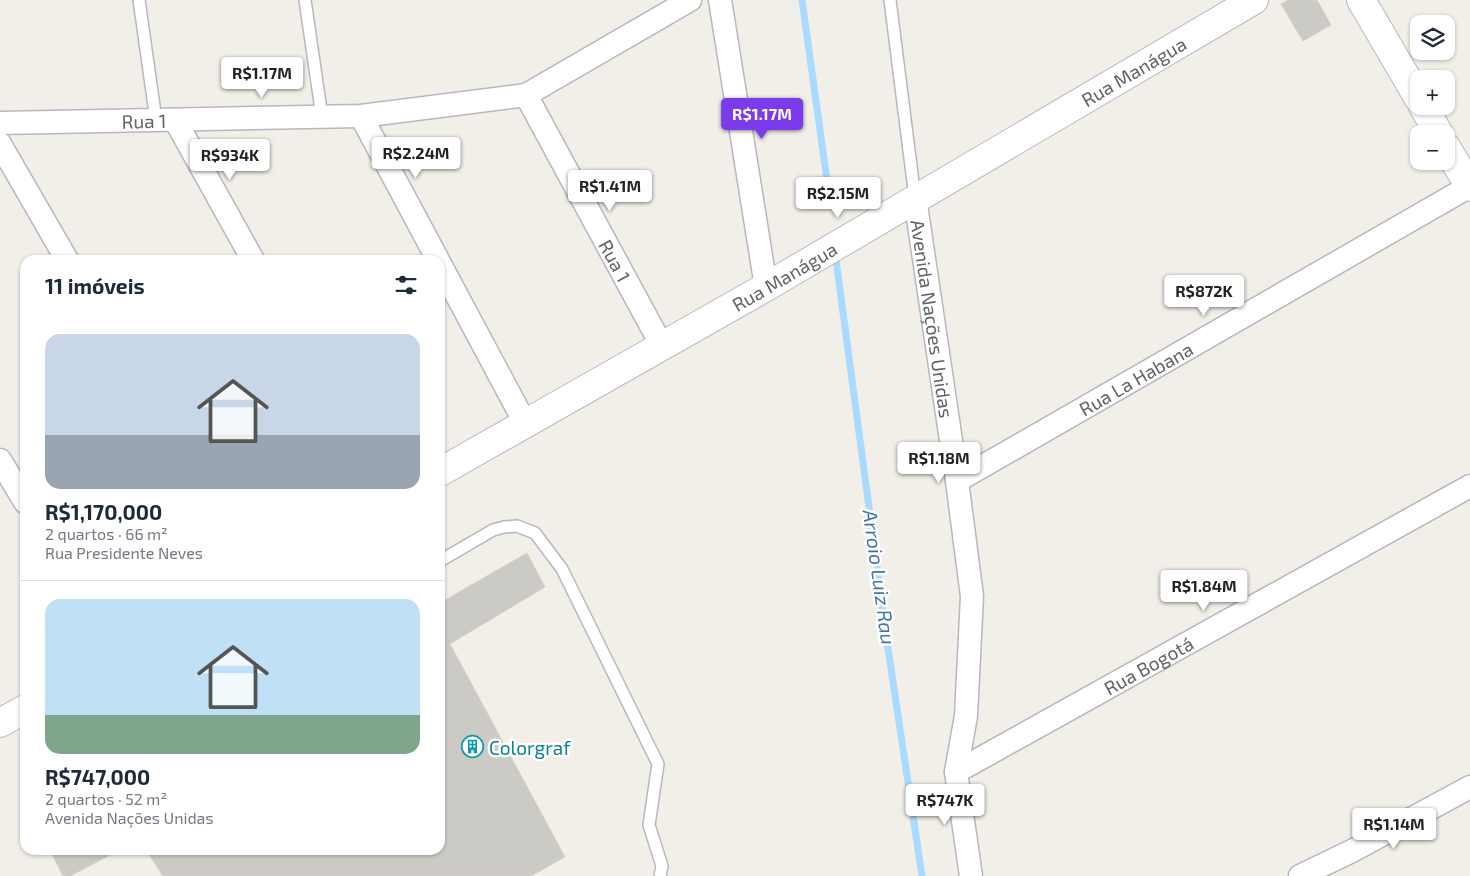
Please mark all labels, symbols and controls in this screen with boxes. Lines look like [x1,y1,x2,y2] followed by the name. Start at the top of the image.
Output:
[1410,15,1455,170] map controls
[1410,15,1455,60] button: layers
[1077,31,1190,111] street label: Rua Manágua
[216,56,308,99] pin: R$1.17M
[232,63,292,82] text: R$1.17M
[1410,70,1455,115] button: +
[716,98,808,140] pin: R$1.17M
[732,104,792,123] text: R$1.17M
[121,108,167,132] street label: Rua 1
[1410,125,1455,170] button: −
[370,136,462,179] pin: R$2.24M
[189,138,271,181] pin: R$934K
[383,143,449,162] text: R$2.24M
[201,145,259,164] text: R$934K
[564,170,656,212] pin: R$1.41M
[579,176,641,195] text: R$1.41M
[792,176,884,219] pin: R$2.15M
[807,183,869,202] text: R$2.15M
[907,218,959,419] street label: Avenida Nações Unidas
[595,235,636,285] street label: Rua 1
[728,237,841,316] street label: Rua Manágua
[392,271,420,299] icon: filters
[45,273,145,298] text: 11 imóveis
[1163,274,1245,317] pin: R$872K
[1175,281,1233,300] text: R$872K
[1075,337,1197,420] street label: Rua La Habana
[188,366,278,456] icon: home
[893,442,985,484] pin: R$1.18M
[908,448,970,467] text: R$1.18M
[45,499,162,524] text: R$1,170,000
[859,507,901,646] water label: Arroio Luiz Rau
[45,524,168,543] text: 2 quartos · 66 m²
[45,543,203,562] text: Rua Presidente Neves
[1158,570,1250,612] pin: R$1.84M
[1171,576,1237,595] text: R$1.84M
[1099,631,1197,699] street label: Rua Bogotá
[188,632,278,722] icon: home
[461,735,485,759] building icon: Colorgraf
[489,736,571,759] place label: Colorgraf
[45,764,150,789] text: R$747,000
[904,784,986,826] pin: R$747K
[45,789,167,808] text: 2 quartos · 52 m²
[917,790,973,809] text: R$747K
[45,808,214,827] text: Avenida Nações Unidas
[1348,808,1440,850] pin: R$1.14M
[1363,814,1425,833] text: R$1.14M

